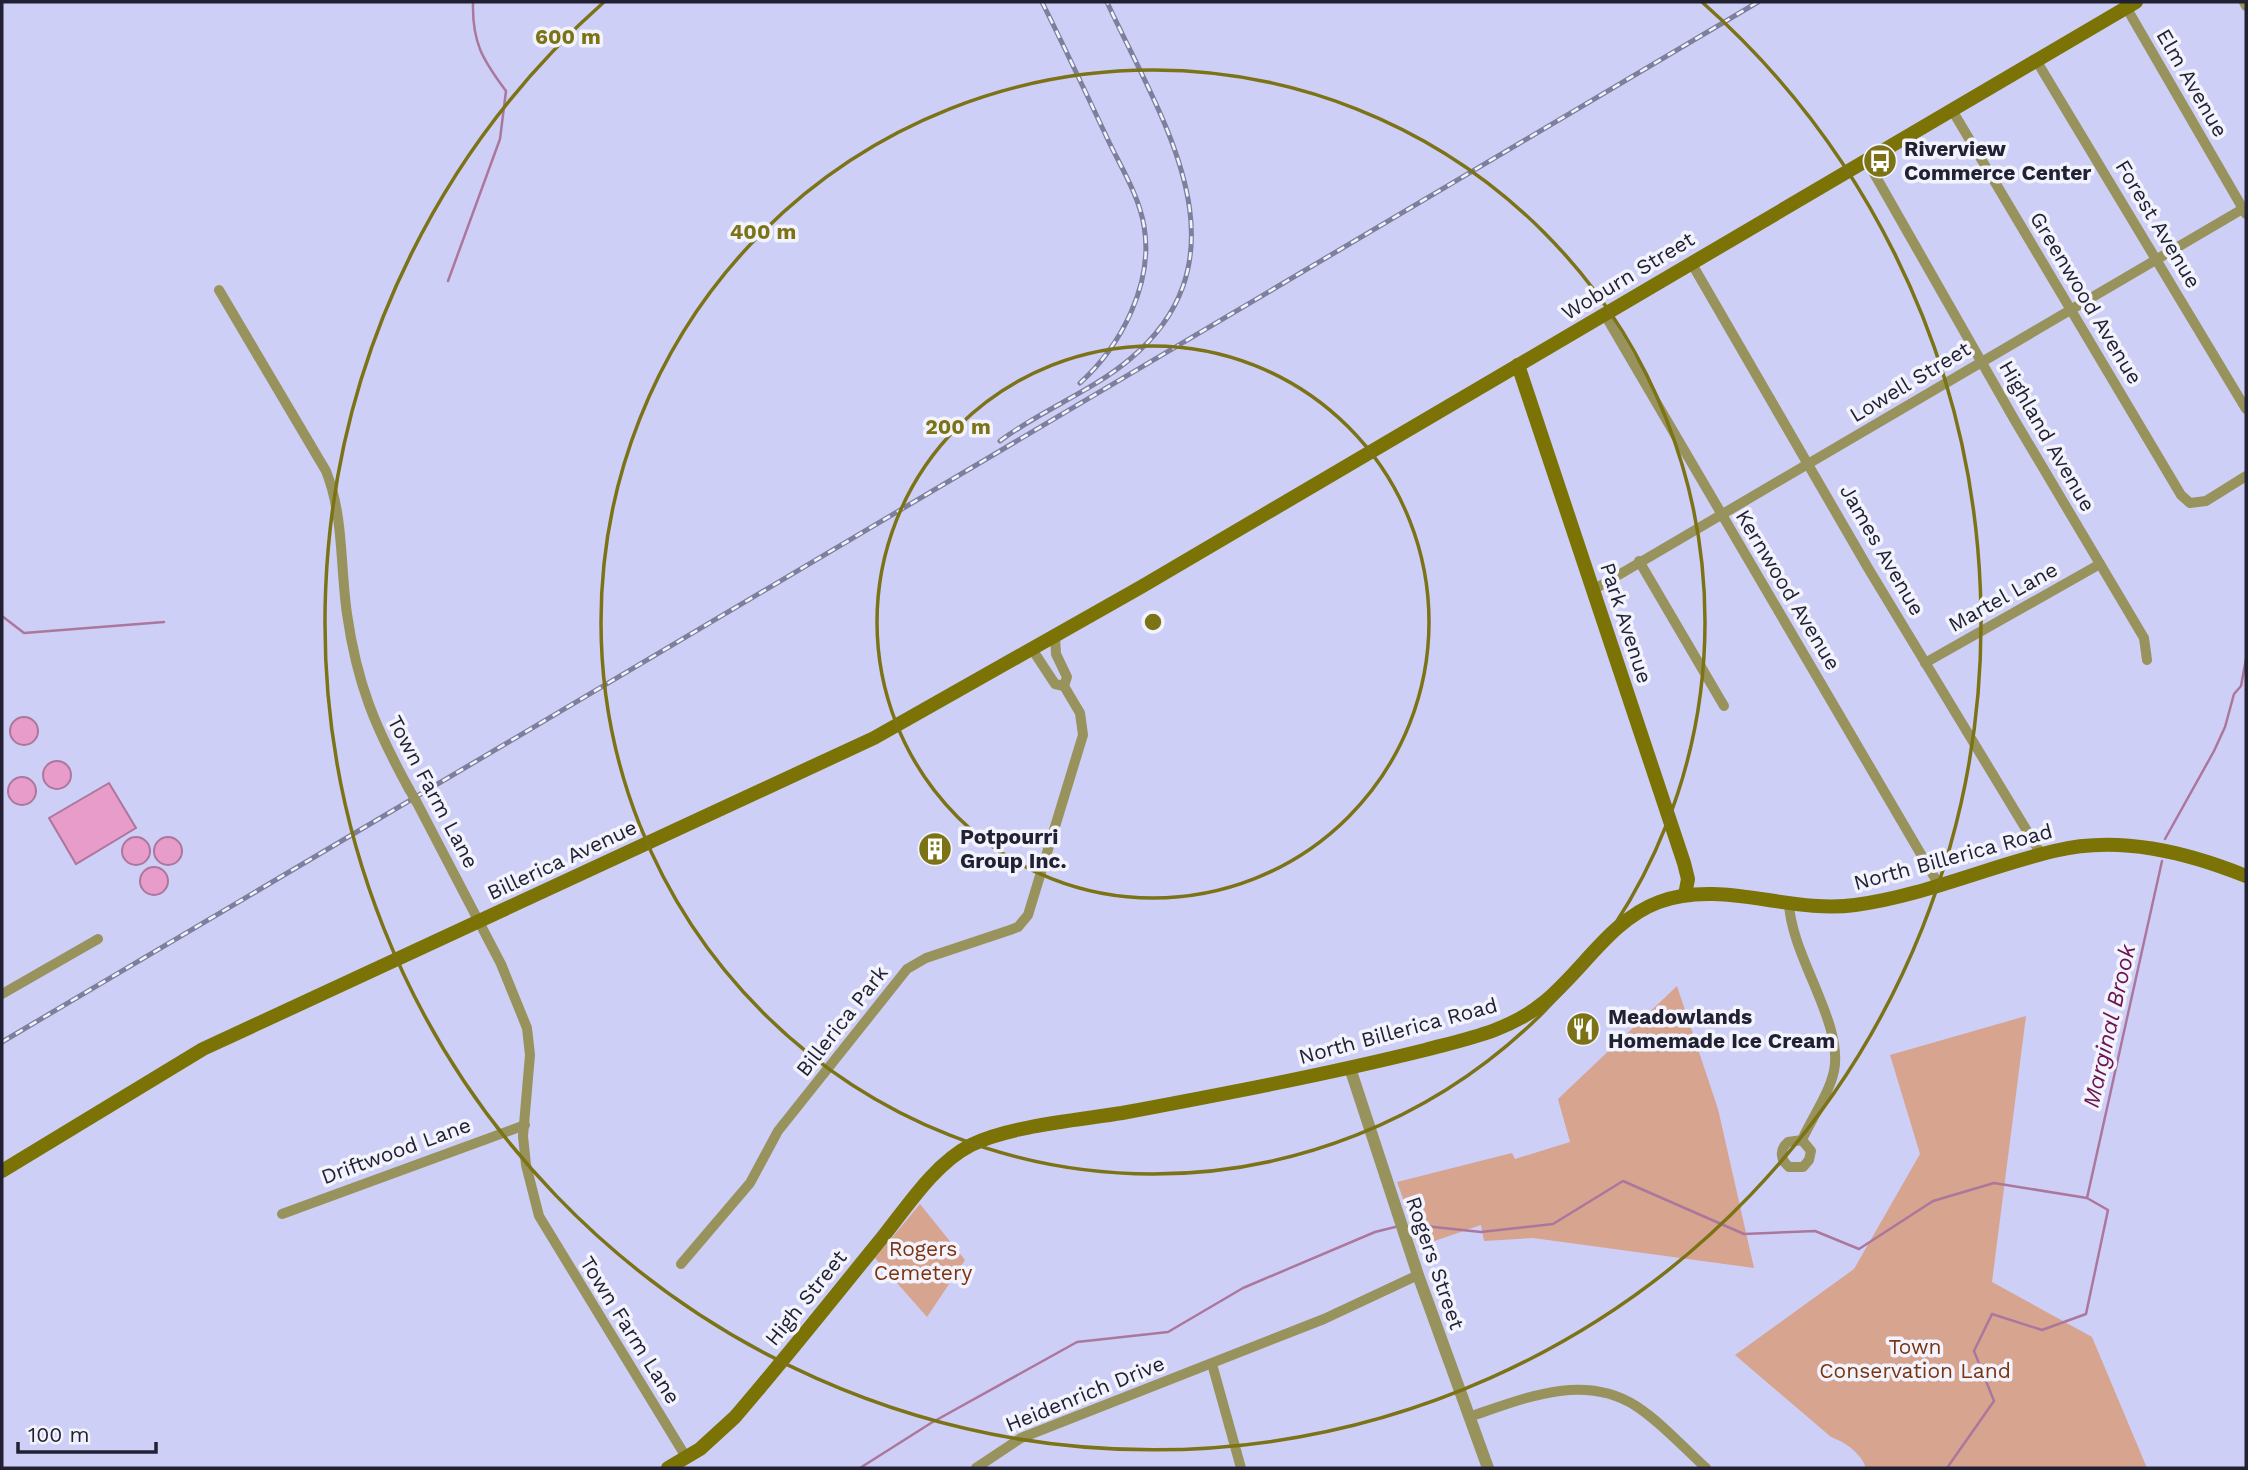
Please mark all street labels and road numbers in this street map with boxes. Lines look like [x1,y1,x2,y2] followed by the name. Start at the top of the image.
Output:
[2151,24,2233,141] street label: Elm Avenue
[2110,155,2207,292] street label: Forest Avenue
[2025,207,2148,388] street label: Greenwood Avenue
[1557,226,1699,325] street label: Woburn Street
[1845,336,1975,427] street label: Lowell Street
[1994,356,2101,516] street label: Highland Avenue
[1835,480,1930,620] street label: James Avenue
[1731,505,1846,674] street label: Kernwood Avenue
[1944,556,2062,637] street label: Martel Lane
[1595,559,1658,686] street label: Park Avenue
[383,711,484,872] street label: Town Farm Lane
[483,814,641,905] street label: Billerica Avenue
[1851,818,2055,895] street label: North Billerica Road
[791,960,893,1081] street label: Billerica Park
[1296,992,1500,1069] street label: North Billerica Road
[318,1112,474,1189] street label: Driftwood Lane
[1401,1193,1470,1333] street label: Rogers Street
[760,1245,852,1350] street label: High Street
[575,1251,686,1408] street label: Town Farm Lane
[1002,1350,1168,1437] street label: Heidenrich Drive

